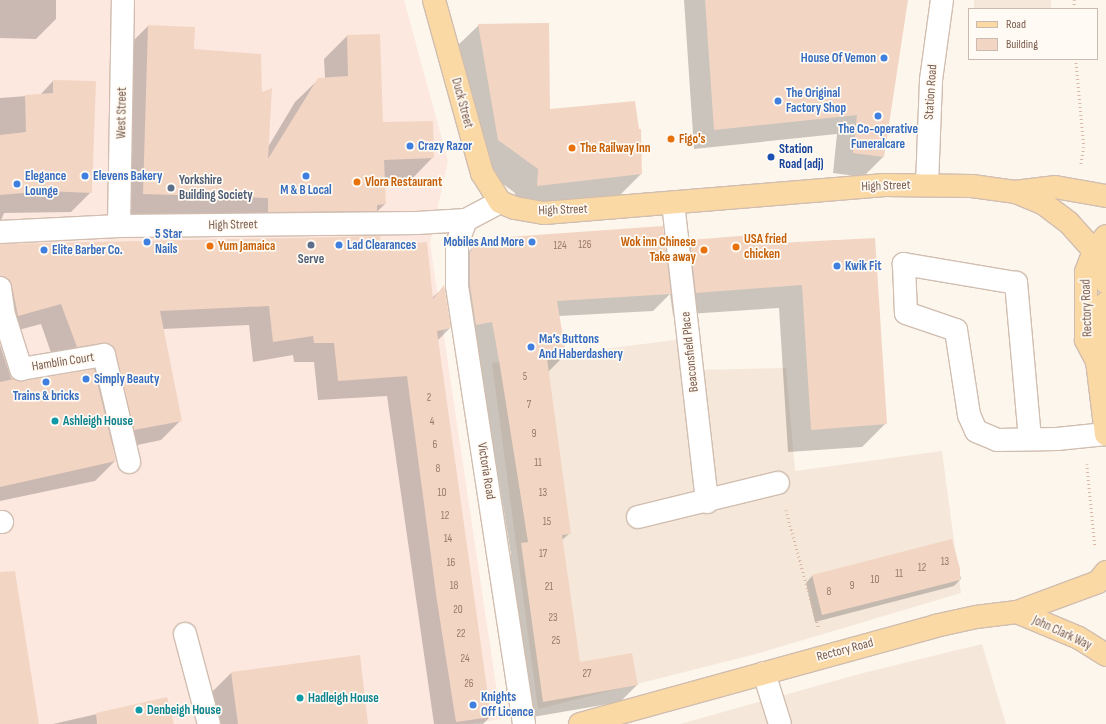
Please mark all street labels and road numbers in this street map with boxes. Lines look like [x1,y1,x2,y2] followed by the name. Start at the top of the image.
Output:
[921,64,941,120] street label: Station Road
[448,76,476,130] street label: Duck Street
[114,87,130,139] street label: West Street
[861,177,911,195] street label: High Street
[538,201,588,219] street label: High Street
[208,217,258,233] street label: High Street
[1078,279,1096,337] street label: Rectory Road
[678,311,702,393] street label: Beaconsfield Place
[31,349,95,375] street label: Hamblin Court
[474,441,498,501] street label: Victoria Road
[1030,612,1094,654] street label: John Clark Way
[815,635,875,665] street label: Rectory Road

